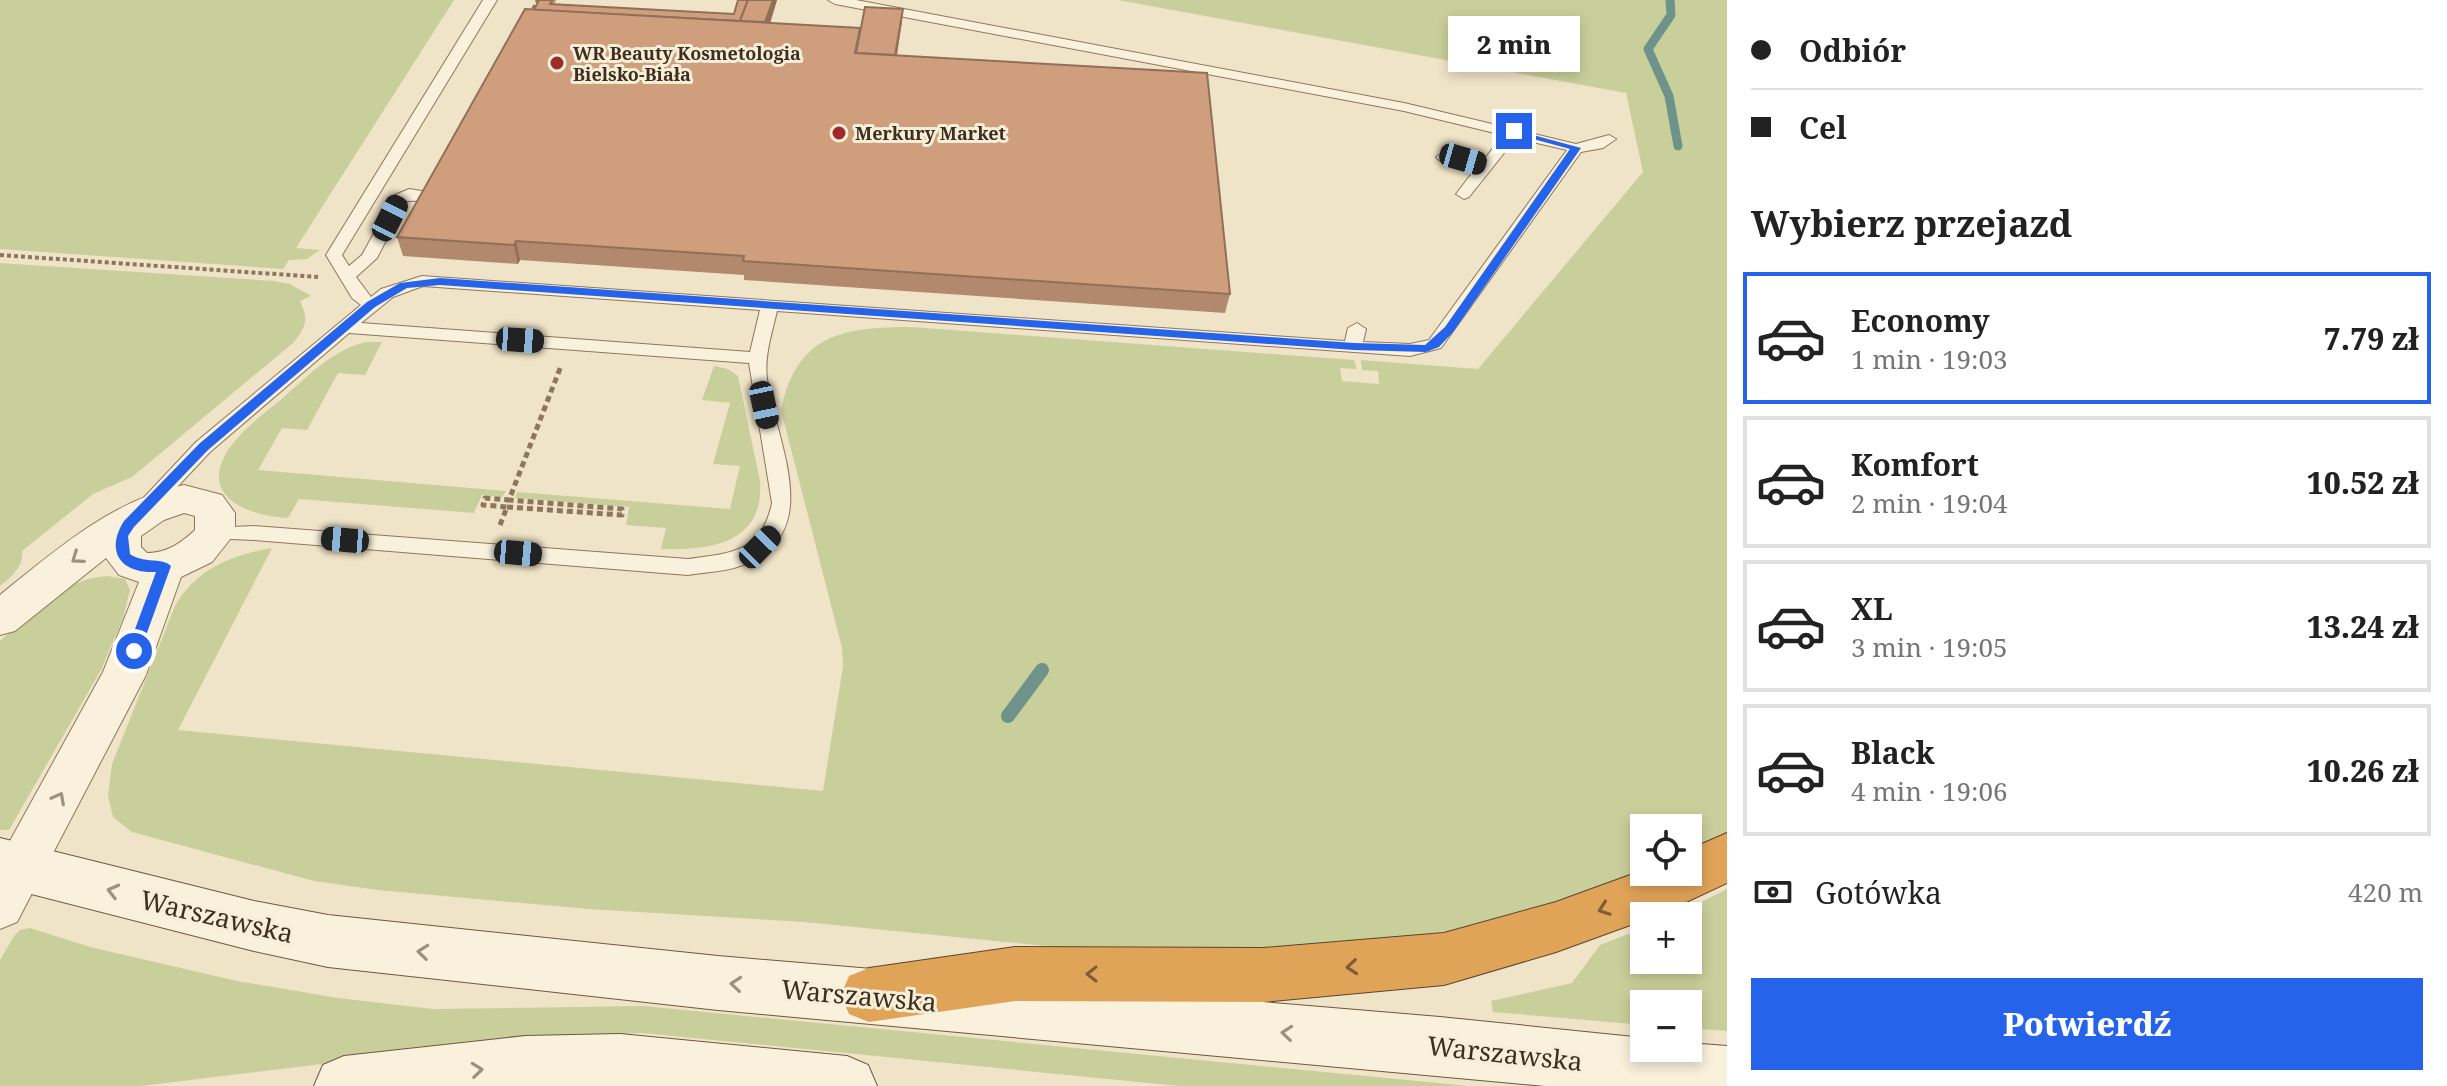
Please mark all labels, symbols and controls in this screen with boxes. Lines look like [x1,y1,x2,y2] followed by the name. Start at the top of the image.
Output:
[1448,15,1580,71] callout: 2 min
[1477,26,1551,62] text: 2 min
[1799,30,1906,71] text: Odbiór
[573,41,801,86] place label: WR Beauty Kosmetologia Bielsko-Biała
[548,54,566,72] marker: WR Beauty Kosmetologia Bielsko-Biała
[1799,107,1847,148] text: Cel
[1496,113,1532,149] route end
[855,121,1006,145] place label: Merkury Market
[830,124,848,142] marker: Merkury Market
[1437,141,1489,177] car
[368,191,412,245] car
[1751,199,2072,248] text: Wybierz przejazd
[1851,300,1990,341] text: Economy
[1755,302,1827,374] icon: car
[2324,318,2419,359] text: 7.79 zł
[495,326,545,354] car
[1851,341,2008,377] text: 1 min · 19:03
[747,379,781,431] car
[1851,444,1979,485] text: Komfort
[1755,446,1827,518] icon: car
[2307,462,2419,503] text: 10.52 zł
[1851,485,2008,521] text: 2 min · 19:04
[735,521,785,573] car
[320,526,370,554] car
[493,539,543,567] car
[71,548,85,563] one-way arrow
[1851,588,1893,629] text: XL
[1755,590,1827,662] icon: car
[2307,606,2419,647] text: 13.24 zł
[1851,629,2008,665] text: 3 min · 19:05
[116,633,152,669] route start
[1851,732,1935,773] text: Black
[1755,734,1827,806] icon: car
[2307,750,2419,791] text: 10.26 zł
[1851,773,2008,809] text: 4 min · 19:06
[50,792,65,806] one-way arrow
[1630,814,1702,1062] map controls
[1630,814,1702,886] button: locate
[1751,870,1795,914] icon: cash
[1815,872,1942,913] text: Gotówka
[2348,874,2423,910] text: 420 m
[137,881,297,951] street label: Warszawska
[107,883,121,900] one-way arrow
[1598,900,1612,916] one-way arrow
[1630,902,1702,974] button: +
[416,944,429,961] one-way arrow
[1345,958,1358,975] one-way arrow
[1085,965,1098,983] one-way arrow
[780,970,938,1020] street label: Warszawska
[729,976,742,993] one-way arrow
[1751,978,2423,1070] button: Potwierdź
[1630,990,1702,1062] button: −
[1280,1024,1293,1041] one-way arrow
[1426,1027,1584,1079] street label: Warszawska
[470,1062,484,1079] one-way arrow

